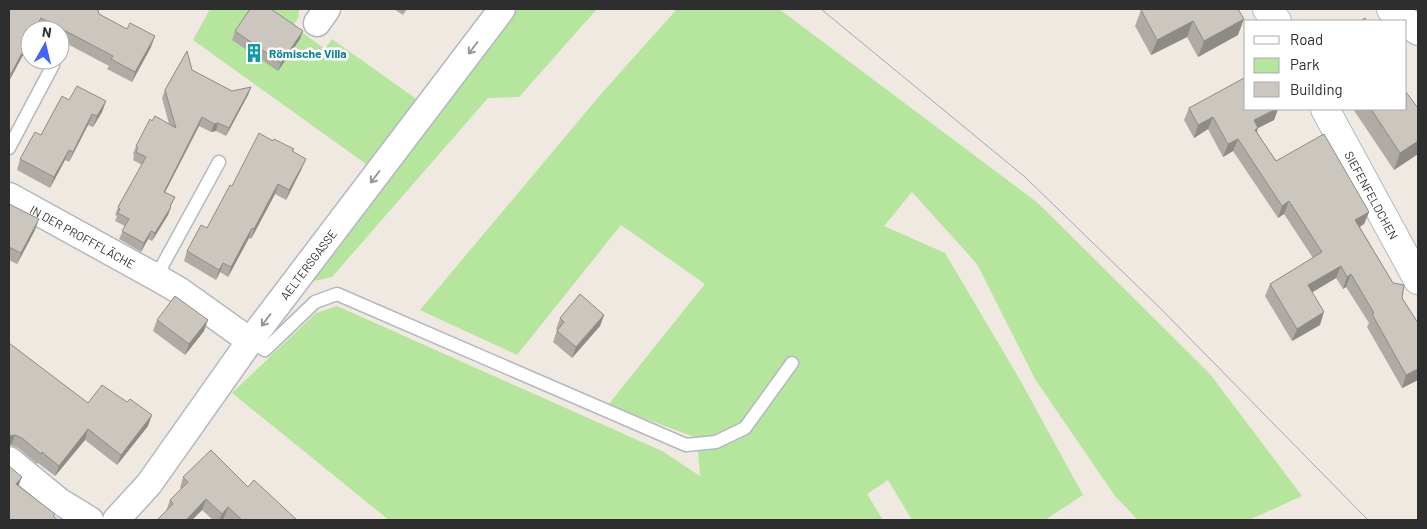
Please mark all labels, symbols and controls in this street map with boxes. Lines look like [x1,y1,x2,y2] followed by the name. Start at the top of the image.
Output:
[20,20,70,70] north arrow
[1244,20,1407,110] legend
[41,23,53,41] text: N
[1290,30,1323,48] text: Road
[468,41,478,55] one-way arrow
[243,42,265,64] building icon: Römische Villa
[269,46,347,60] place label: Römische Villa
[1290,55,1320,73] text: Park
[1290,80,1343,98] text: Building
[1342,149,1401,242] street label: SIEFENFELDCHEN
[369,170,380,183] one-way arrow
[28,202,137,271] street label: IN DER PROFFFLÄCHE
[277,227,339,302] street label: AELTERSGASSE
[260,313,271,326] one-way arrow

